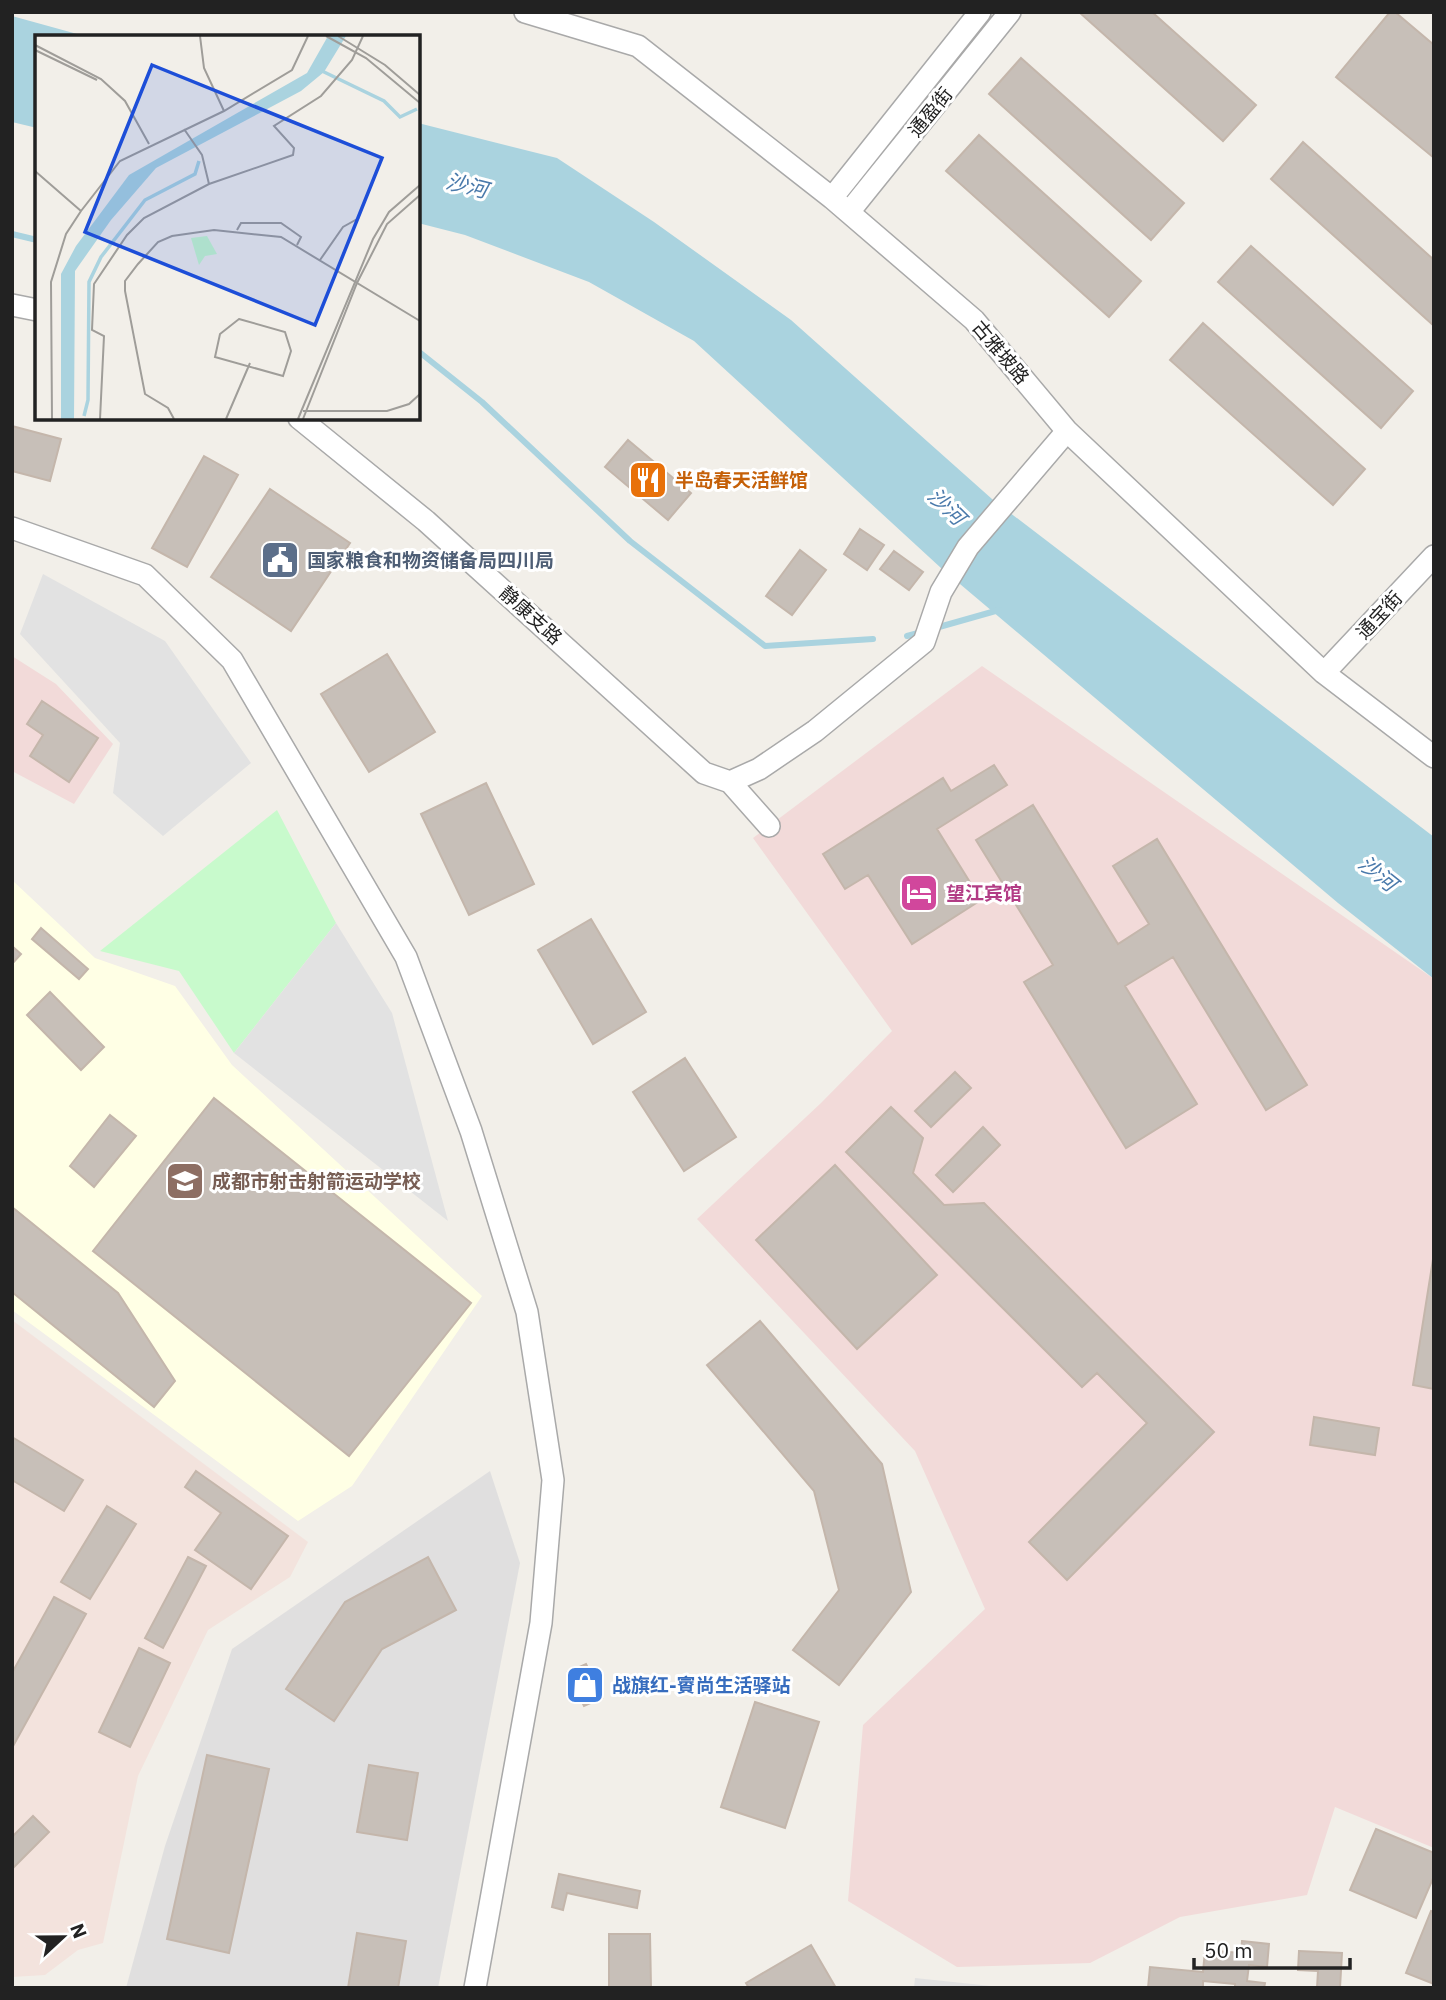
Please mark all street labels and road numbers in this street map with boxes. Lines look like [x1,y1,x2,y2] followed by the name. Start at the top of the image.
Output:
[903,82,957,142] street label: 通盈街
[967,315,1035,389] street label: 古雅坡路
[495,581,567,649] street label: 静康支路
[1351,586,1407,644] street label: 通宝街

